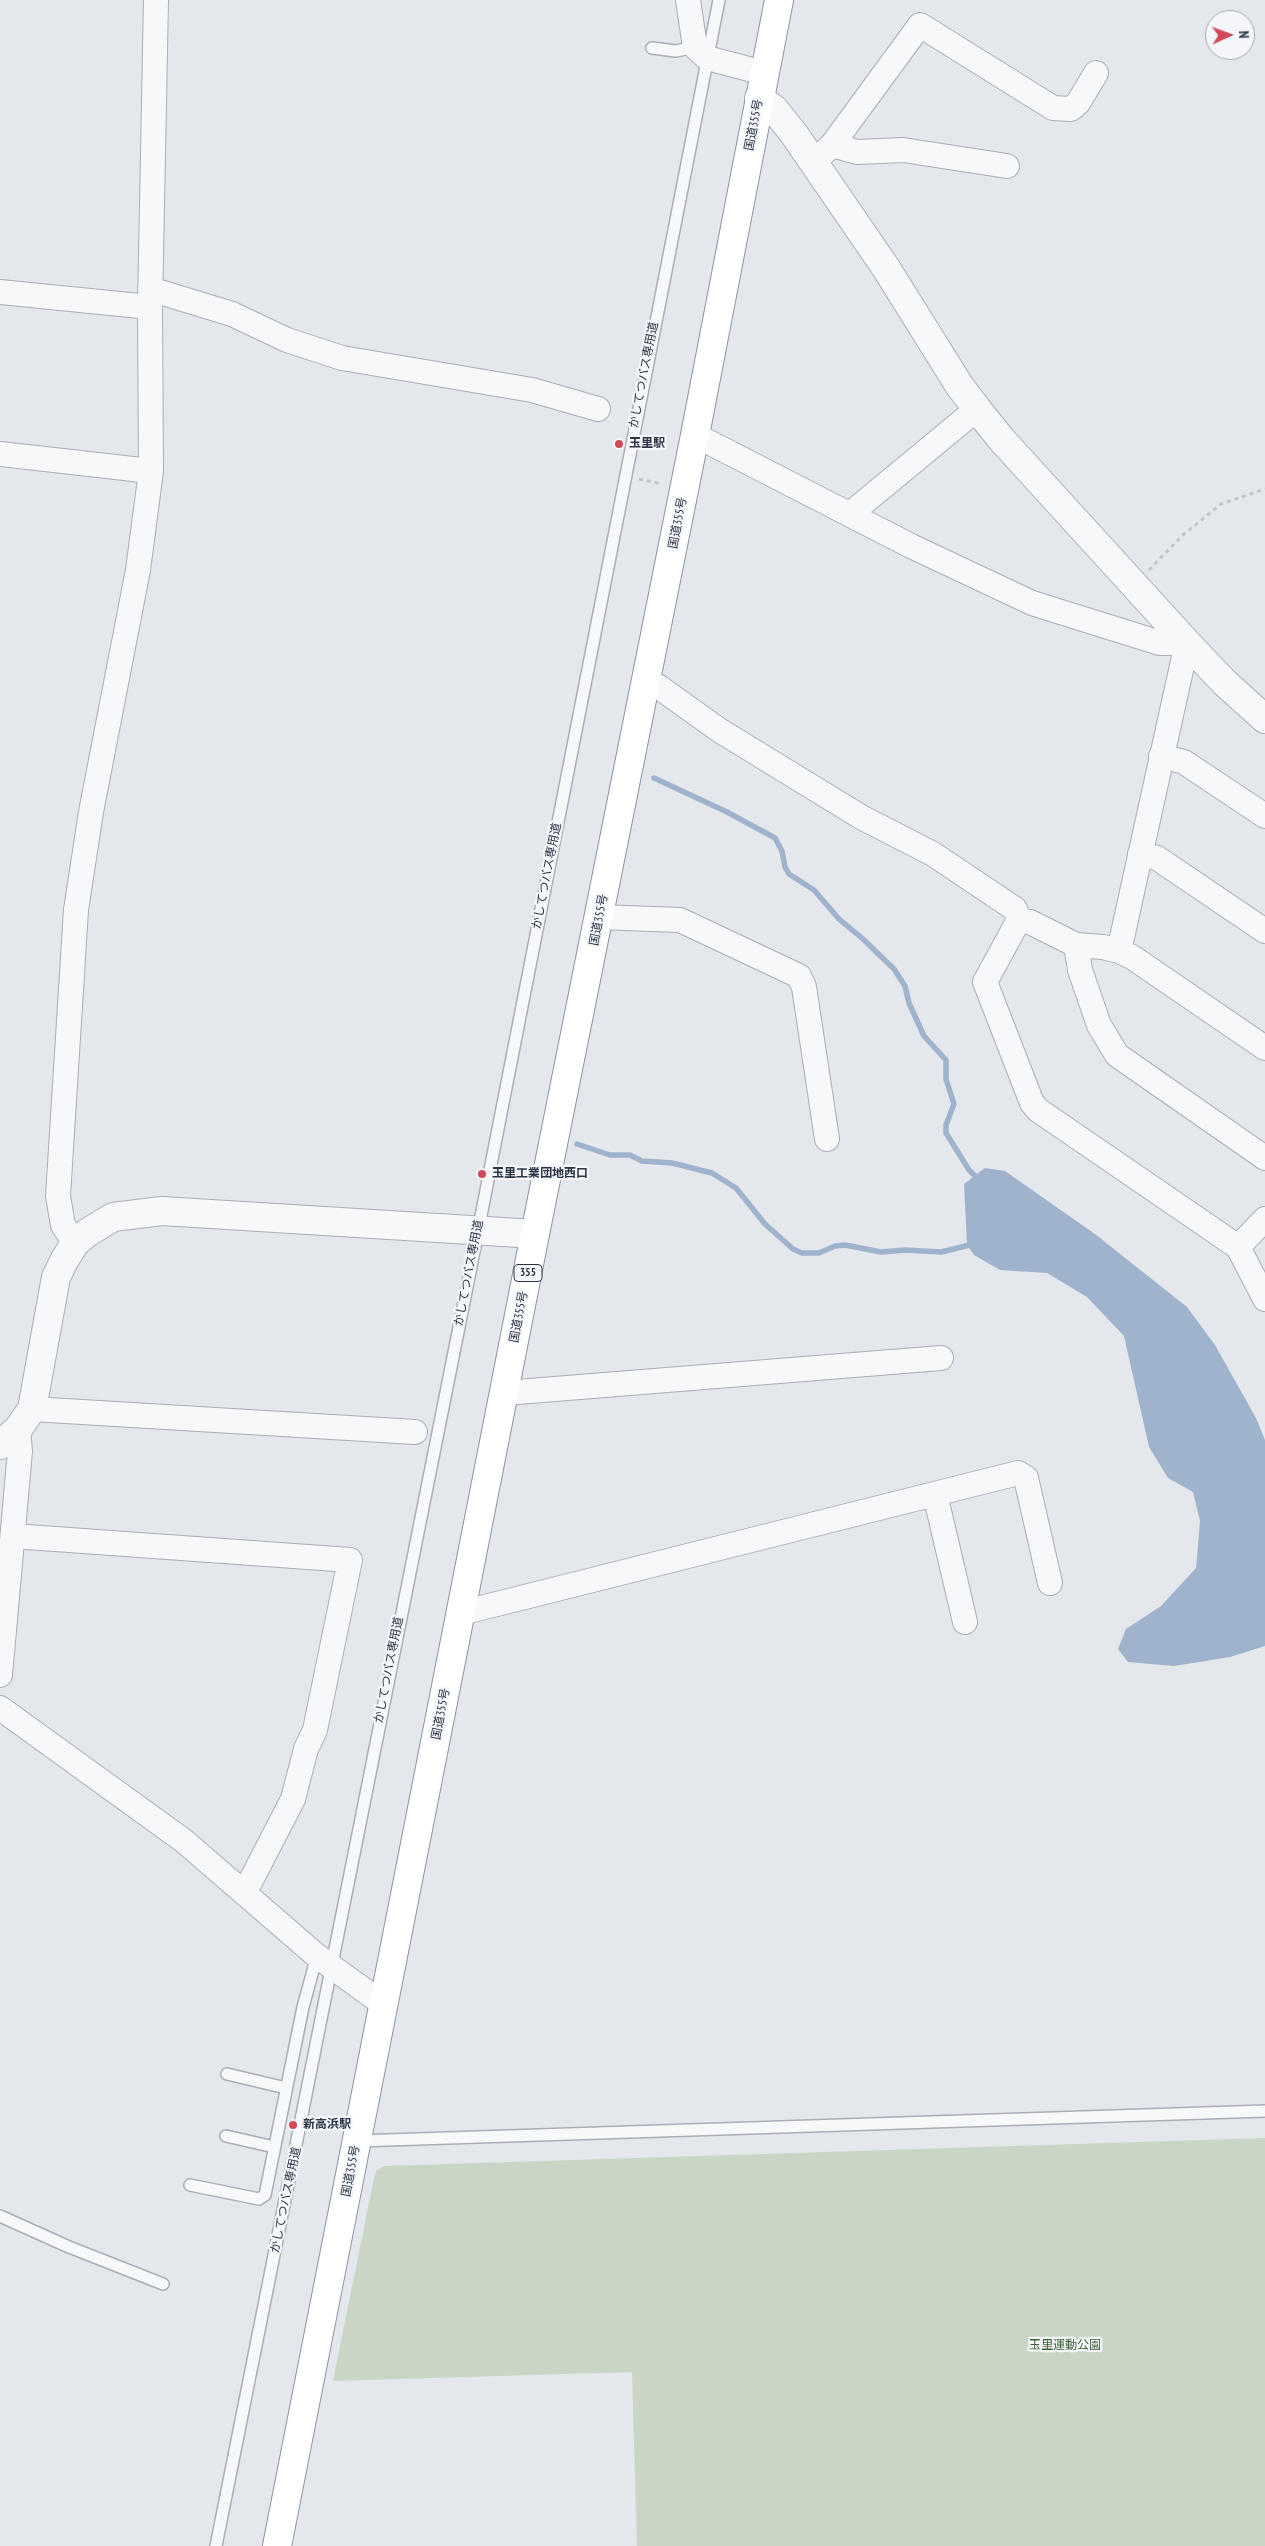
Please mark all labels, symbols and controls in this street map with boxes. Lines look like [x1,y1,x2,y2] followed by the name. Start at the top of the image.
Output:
[1205,10,1255,60] north arrow
[1235,30,1253,39] text: N
[742,98,766,152] street label: 国道355号
[627,321,661,429] street label: かしてつバス専用道
[629,437,665,451] place label: 玉里駅
[613,438,625,450] marker: 玉里駅
[666,496,690,550] street label: 国道355号
[530,822,564,930] street label: かしてつバス専用道
[587,893,611,947] street label: 国道355号
[492,1167,588,1181] place label: 玉里工業団地西口
[476,1168,488,1180] marker: 玉里工業団地西口
[452,1219,486,1327] street label: かしてつバス専用道
[514,1264,542,1282] road number: 355
[507,1290,531,1344] street label: 国道355号
[372,1616,406,1724] street label: かしてつバス専用道
[429,1687,453,1741] street label: 国道355号
[303,2118,351,2132] place label: 新高浜駅
[287,2119,299,2131] marker: 新高浜駅
[339,2144,363,2198] street label: 国道355号
[268,2146,304,2254] street label: かしてつバス専用道
[1029,2339,1101,2353] park label: 玉里運動公園

